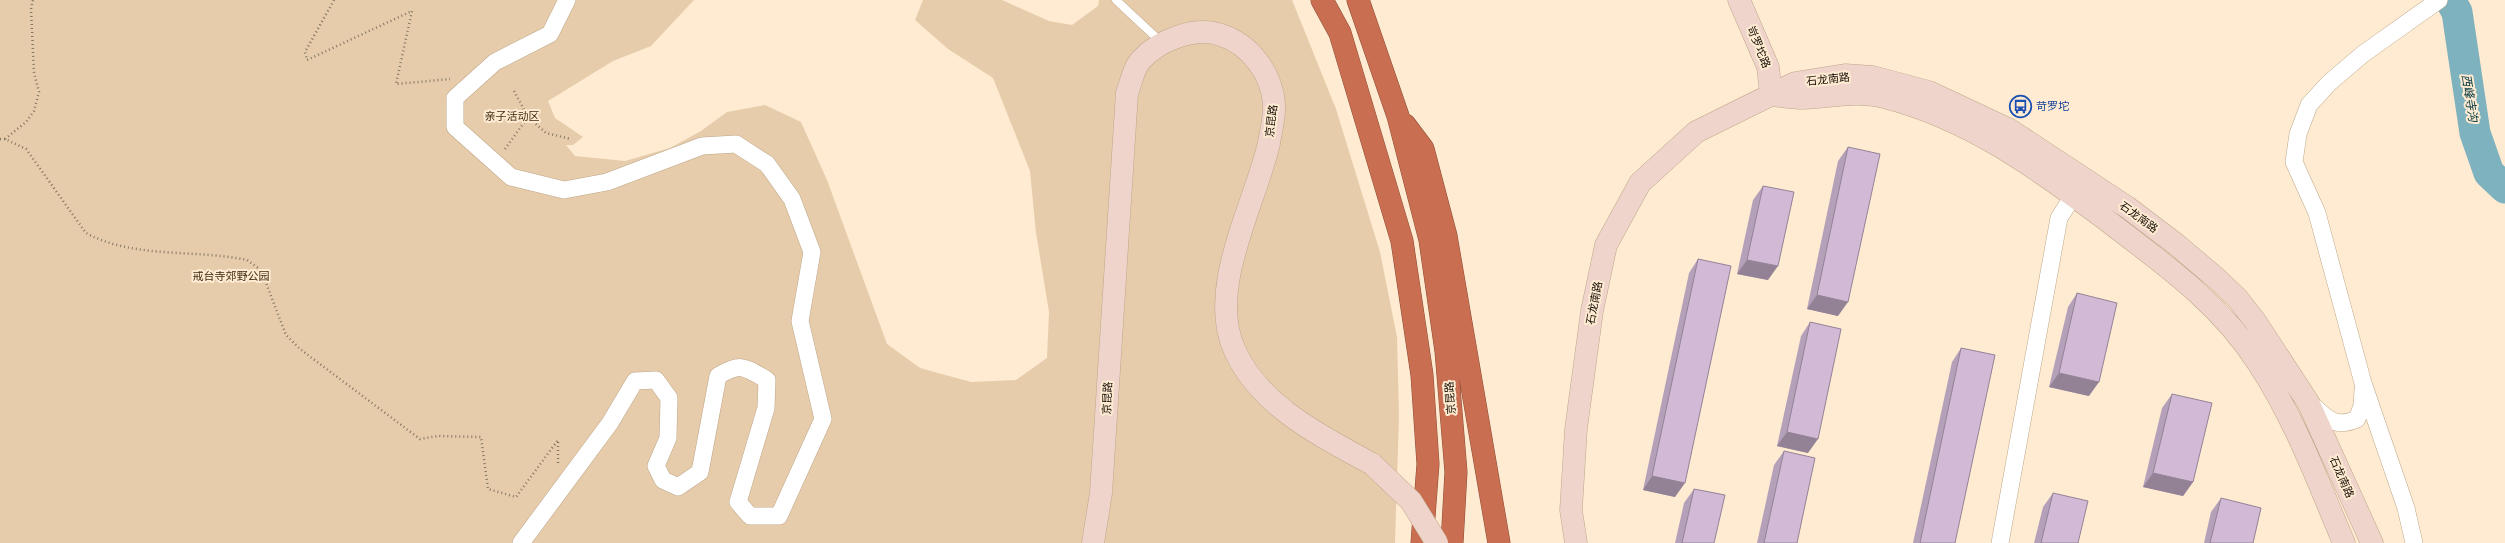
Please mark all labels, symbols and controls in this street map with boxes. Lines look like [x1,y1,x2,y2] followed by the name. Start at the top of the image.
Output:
[1744,24,1774,70] street label: 岢罗坨路
[1805,70,1851,88] street label: 石龙南路
[2459,73,2481,125] water label: 西峰寺沟
[2007,93,2033,119] bus stop icon: 苛罗坨
[2036,99,2069,113] place label: 苛罗坨
[1262,104,1280,138] street label: 京昆路
[485,109,540,123] park label: 亲子活动区
[2117,198,2161,236] street label: 石龙南路
[193,269,270,283] park label: 戒台寺郊野公园
[1583,280,1605,326] street label: 石龙南路
[1099,381,1115,415] street label: 京昆路
[1442,381,1458,415] street label: 京昆路
[2327,454,2357,500] street label: 石龙南路

